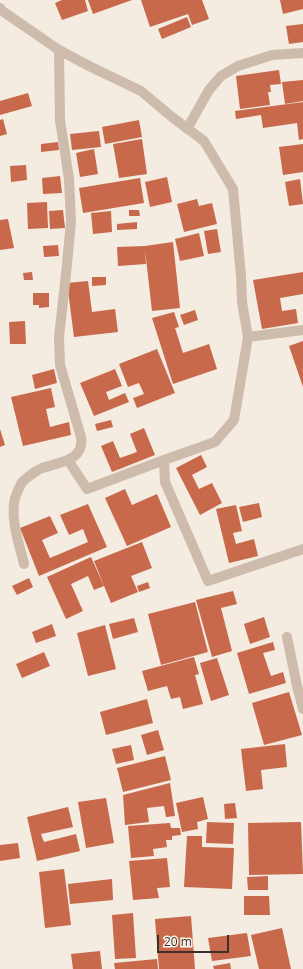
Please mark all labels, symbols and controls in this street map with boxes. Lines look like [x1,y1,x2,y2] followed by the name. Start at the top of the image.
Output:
[159,927,231,953] scale bar
[164,933,192,950] text: 20 m

